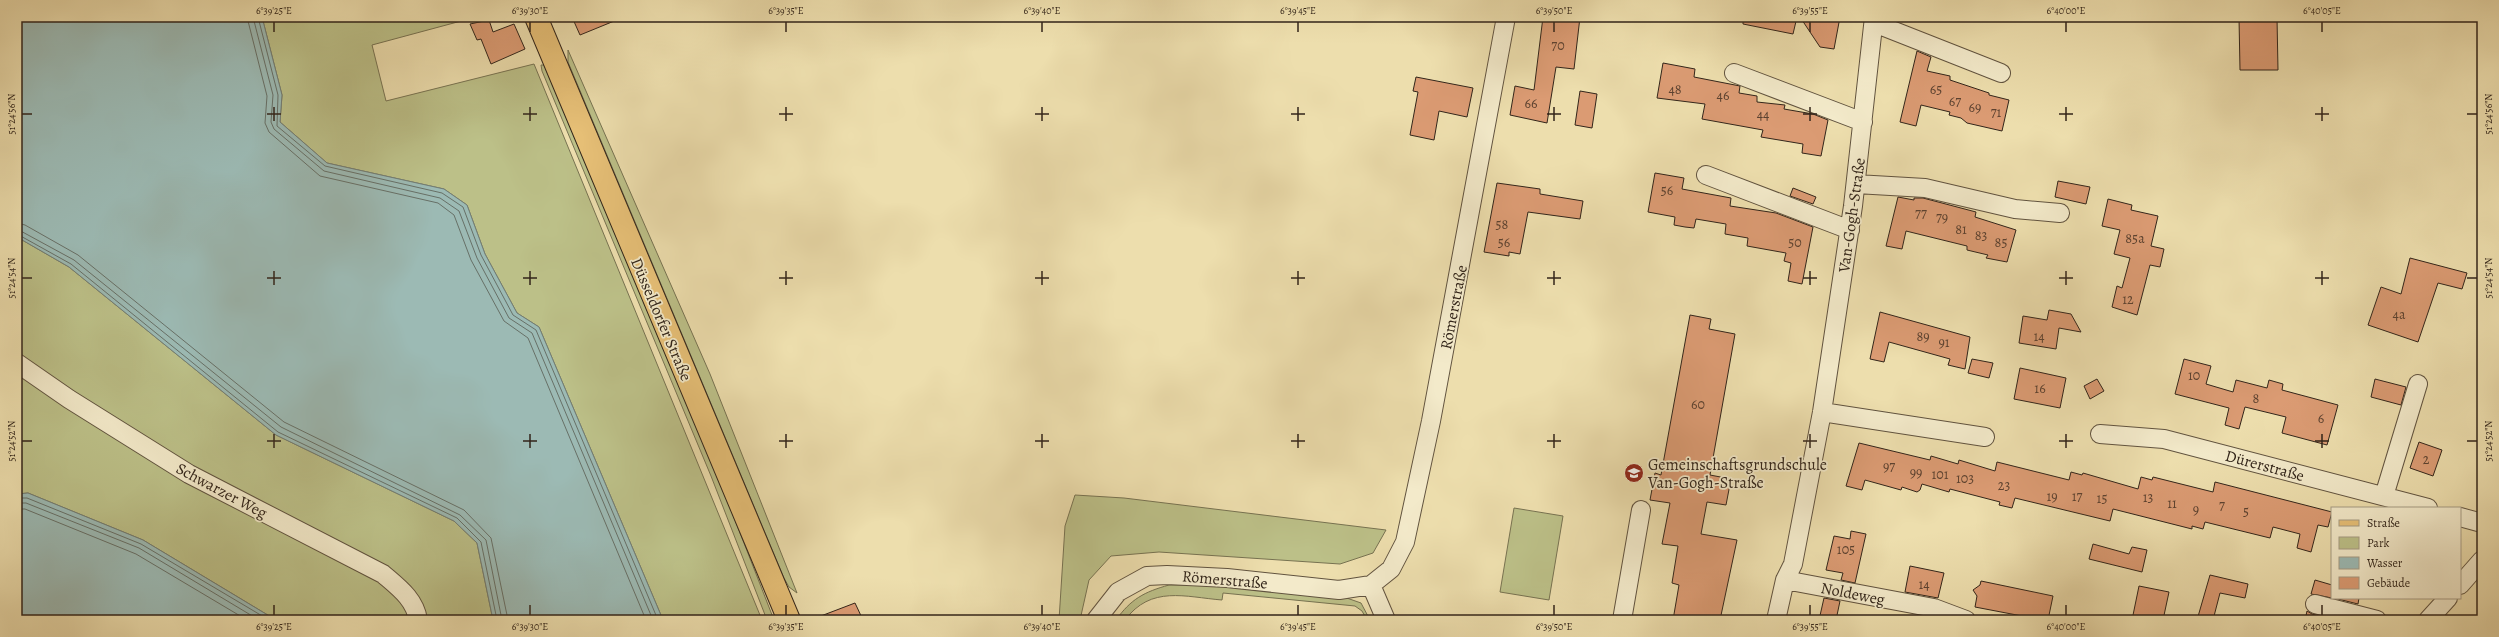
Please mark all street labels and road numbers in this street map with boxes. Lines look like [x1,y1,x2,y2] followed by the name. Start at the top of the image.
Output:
[1833,156,1871,275] street label: Van-Gogh-Straße
[625,254,697,384] street label: Düsseldorfer Straße
[1435,263,1473,351] street label: Römerstraße
[2223,445,2307,487] street label: Dürerstraße
[172,458,271,524] street label: Schwarzer Weg
[1181,565,1269,595] street label: Römerstraße
[1819,577,1887,611] street label: Noldeweg

